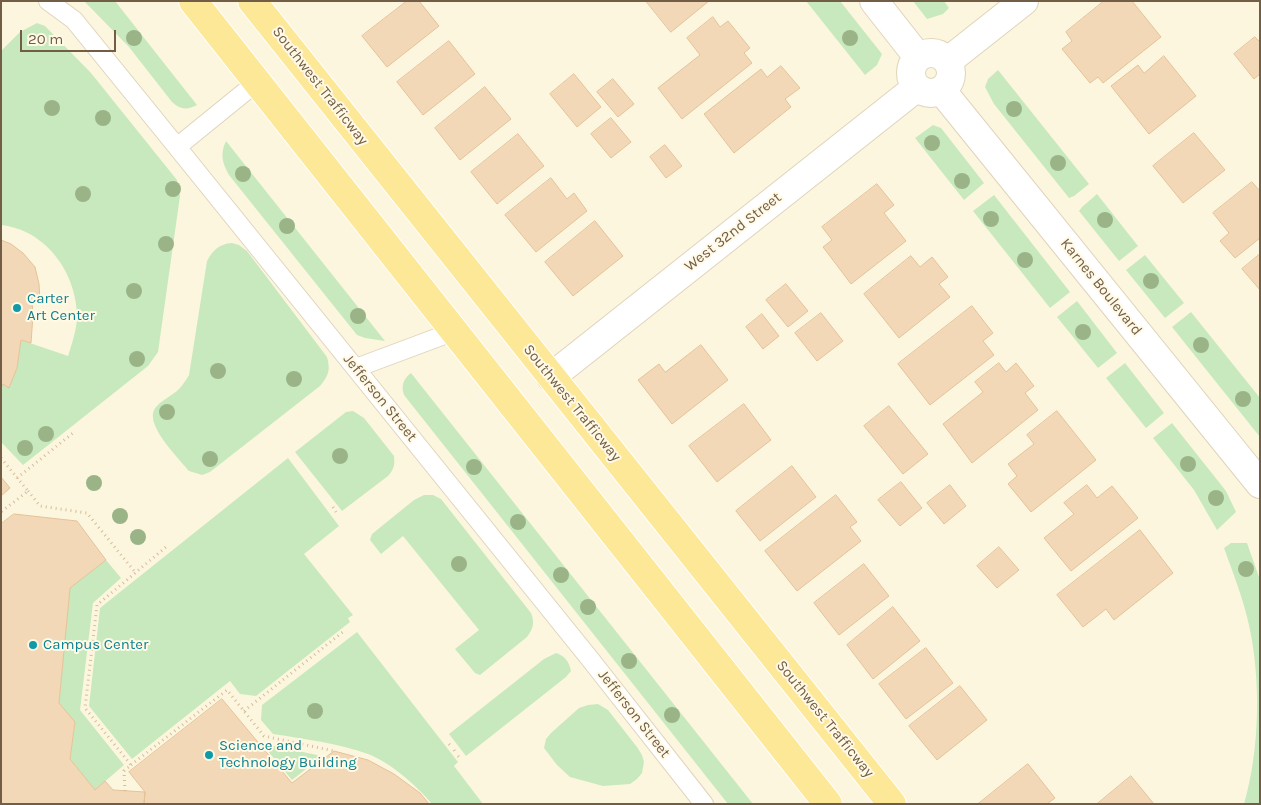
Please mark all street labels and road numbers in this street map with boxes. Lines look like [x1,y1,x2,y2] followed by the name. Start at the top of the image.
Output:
[268,23,372,149] street label: Southwest Trafficway
[681,189,785,275] street label: West 32nd Street
[1056,235,1146,339] street label: Karnes Boulevard
[519,341,625,465] street label: Southwest Trafficway
[339,351,421,445] street label: Jefferson Street
[772,657,878,781] street label: Southwest Trafficway
[594,666,674,762] street label: Jefferson Street

